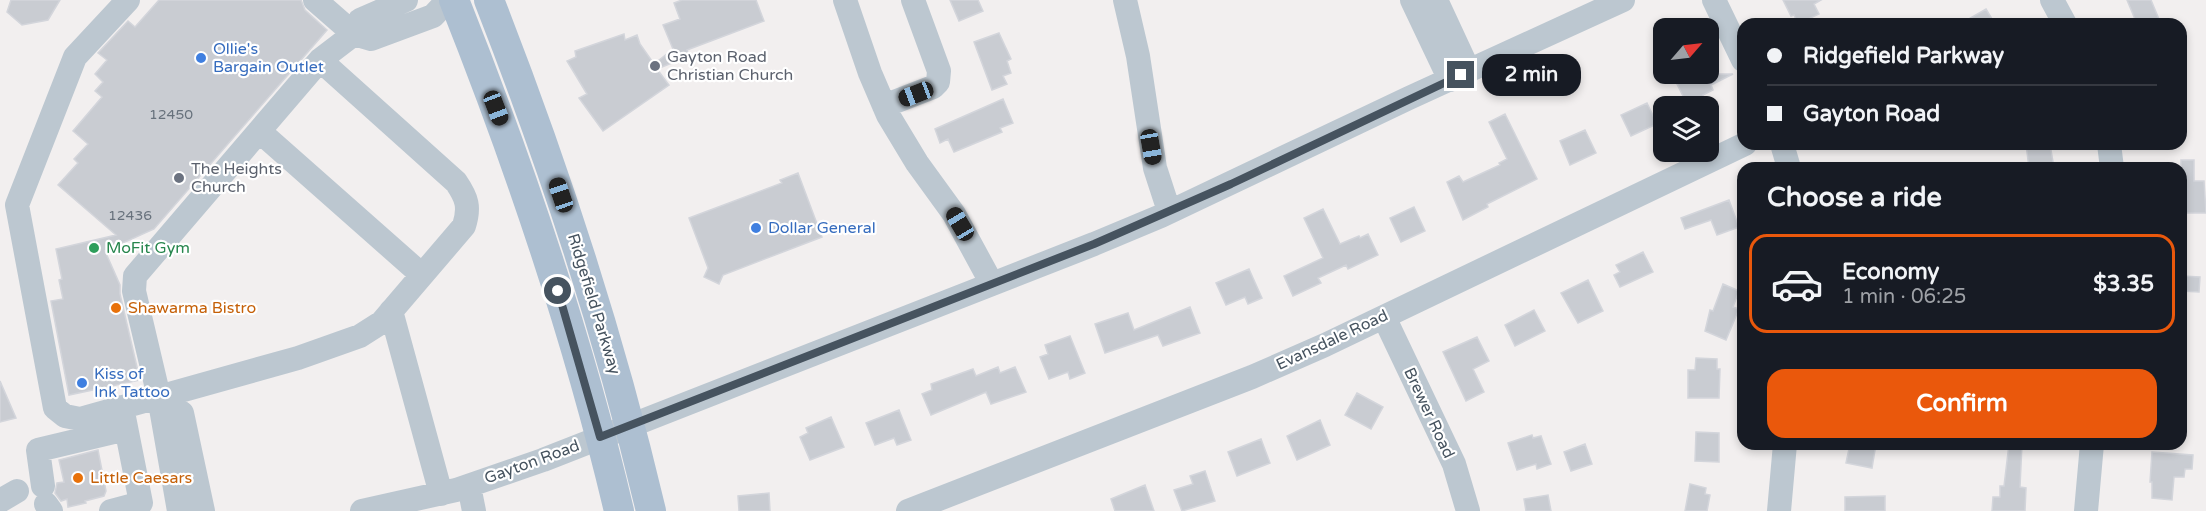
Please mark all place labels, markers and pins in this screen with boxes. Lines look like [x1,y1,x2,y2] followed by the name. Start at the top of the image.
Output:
[213,39,324,77] place label: Ollie's Bargain Outlet
[667,47,793,85] place label: Gayton Road Christian Church
[194,51,208,65] marker: Ollie's Bargain Outlet
[648,59,662,73] marker: Gayton Road Christian Church
[191,159,282,197] place label: The Heights Church
[172,171,186,185] marker: The Heights Church
[768,218,876,238] place label: Dollar General
[749,221,763,235] marker: Dollar General
[106,238,190,258] place label: MoFit Gym
[87,241,101,255] marker: MoFit Gym
[128,298,256,318] place label: Shawarma Bistro
[109,301,123,315] marker: Shawarma Bistro
[94,364,170,402] place label: Kiss of Ink Tattoo
[75,376,89,390] marker: Kiss of Ink Tattoo
[90,468,192,488] place label: Little Caesars
[71,471,85,485] marker: Little Caesars

